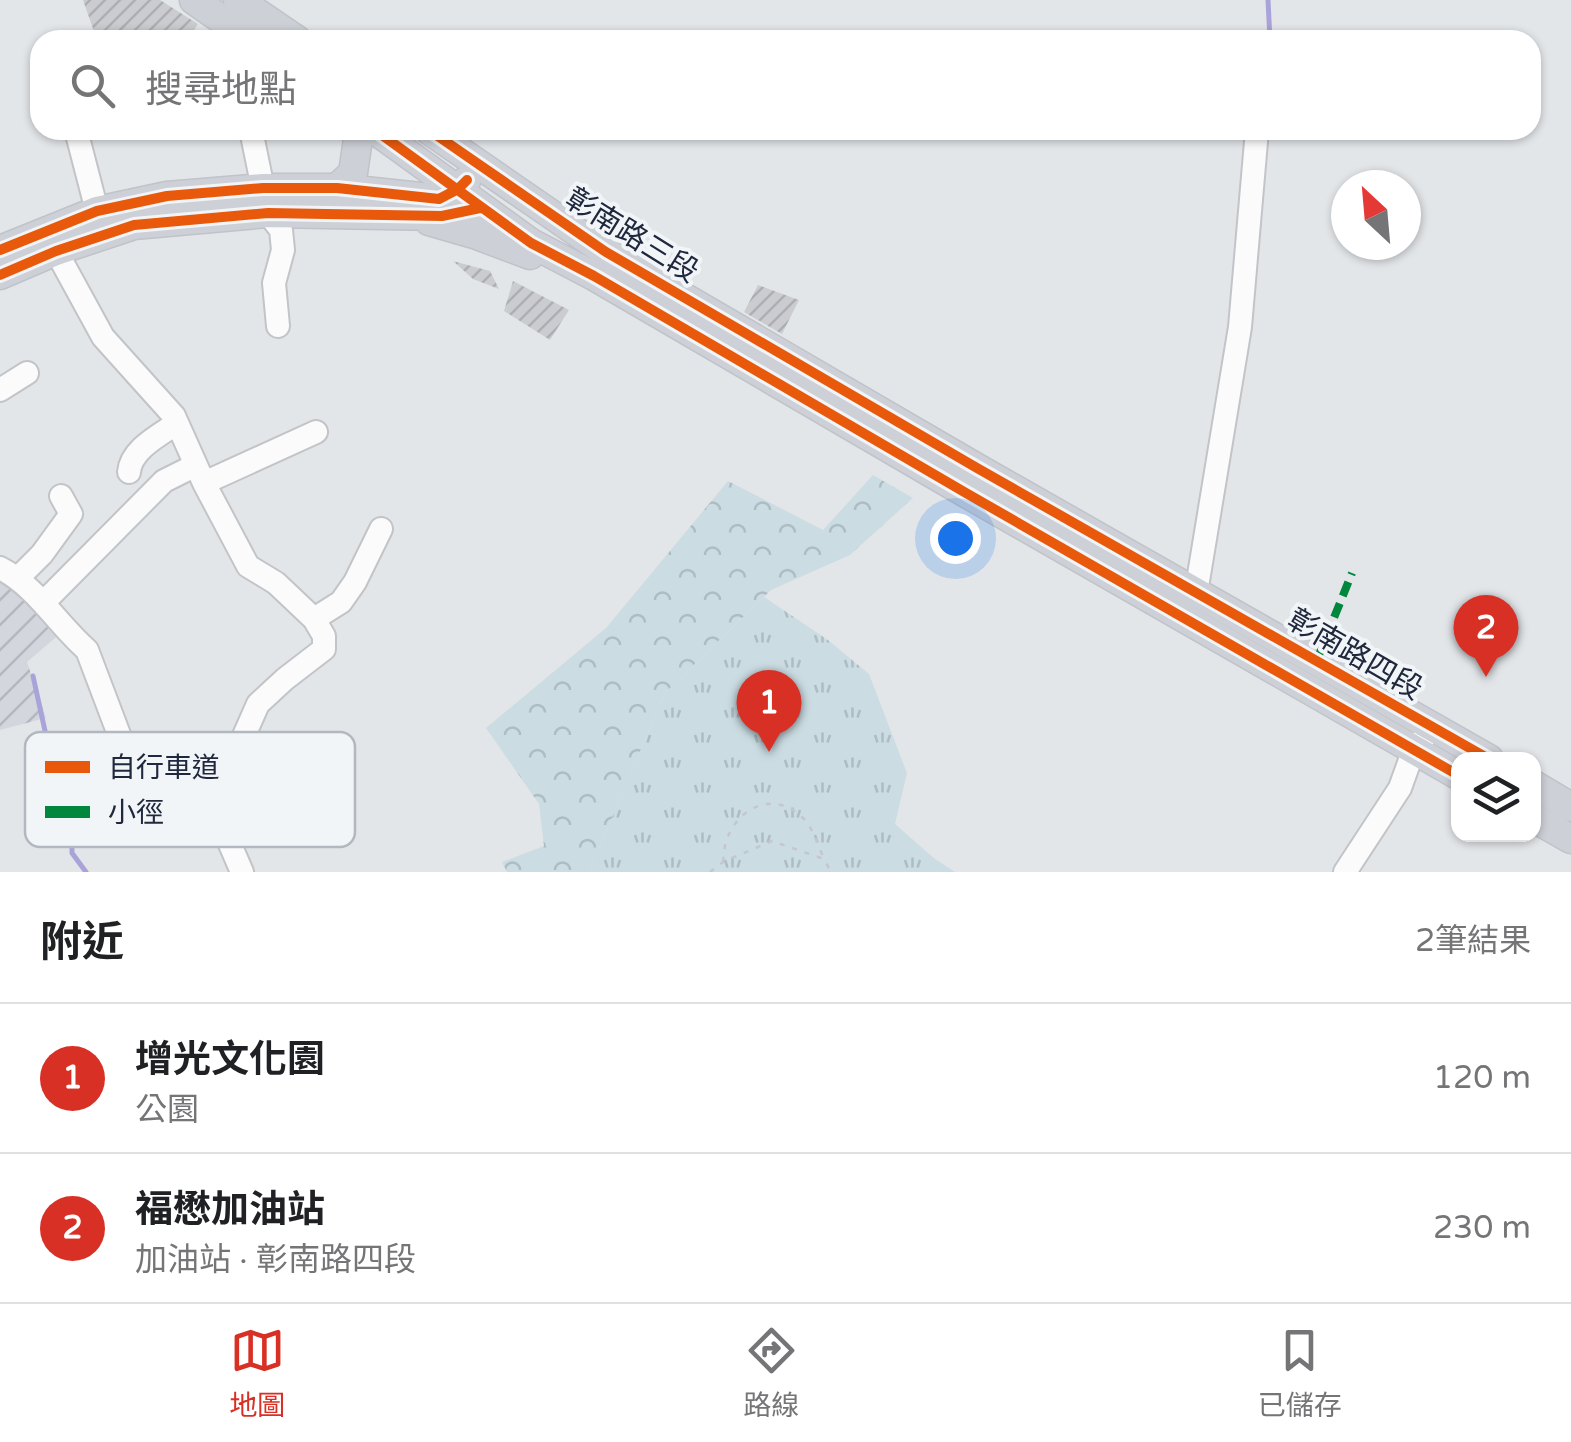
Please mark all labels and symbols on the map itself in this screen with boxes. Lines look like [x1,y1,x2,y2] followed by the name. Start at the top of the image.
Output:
[1331,170,1421,260] north arrow
[558,180,705,291] street label: 彰南路三段
[930,513,981,564] your location
[1454,594,1518,677] pin: 2
[1281,601,1429,708] street label: 彰南路四段
[736,670,802,752] pin: 1
[25,732,355,847] legend
[108,751,220,785] text: 自行車道
[108,796,164,830] text: 小徑

